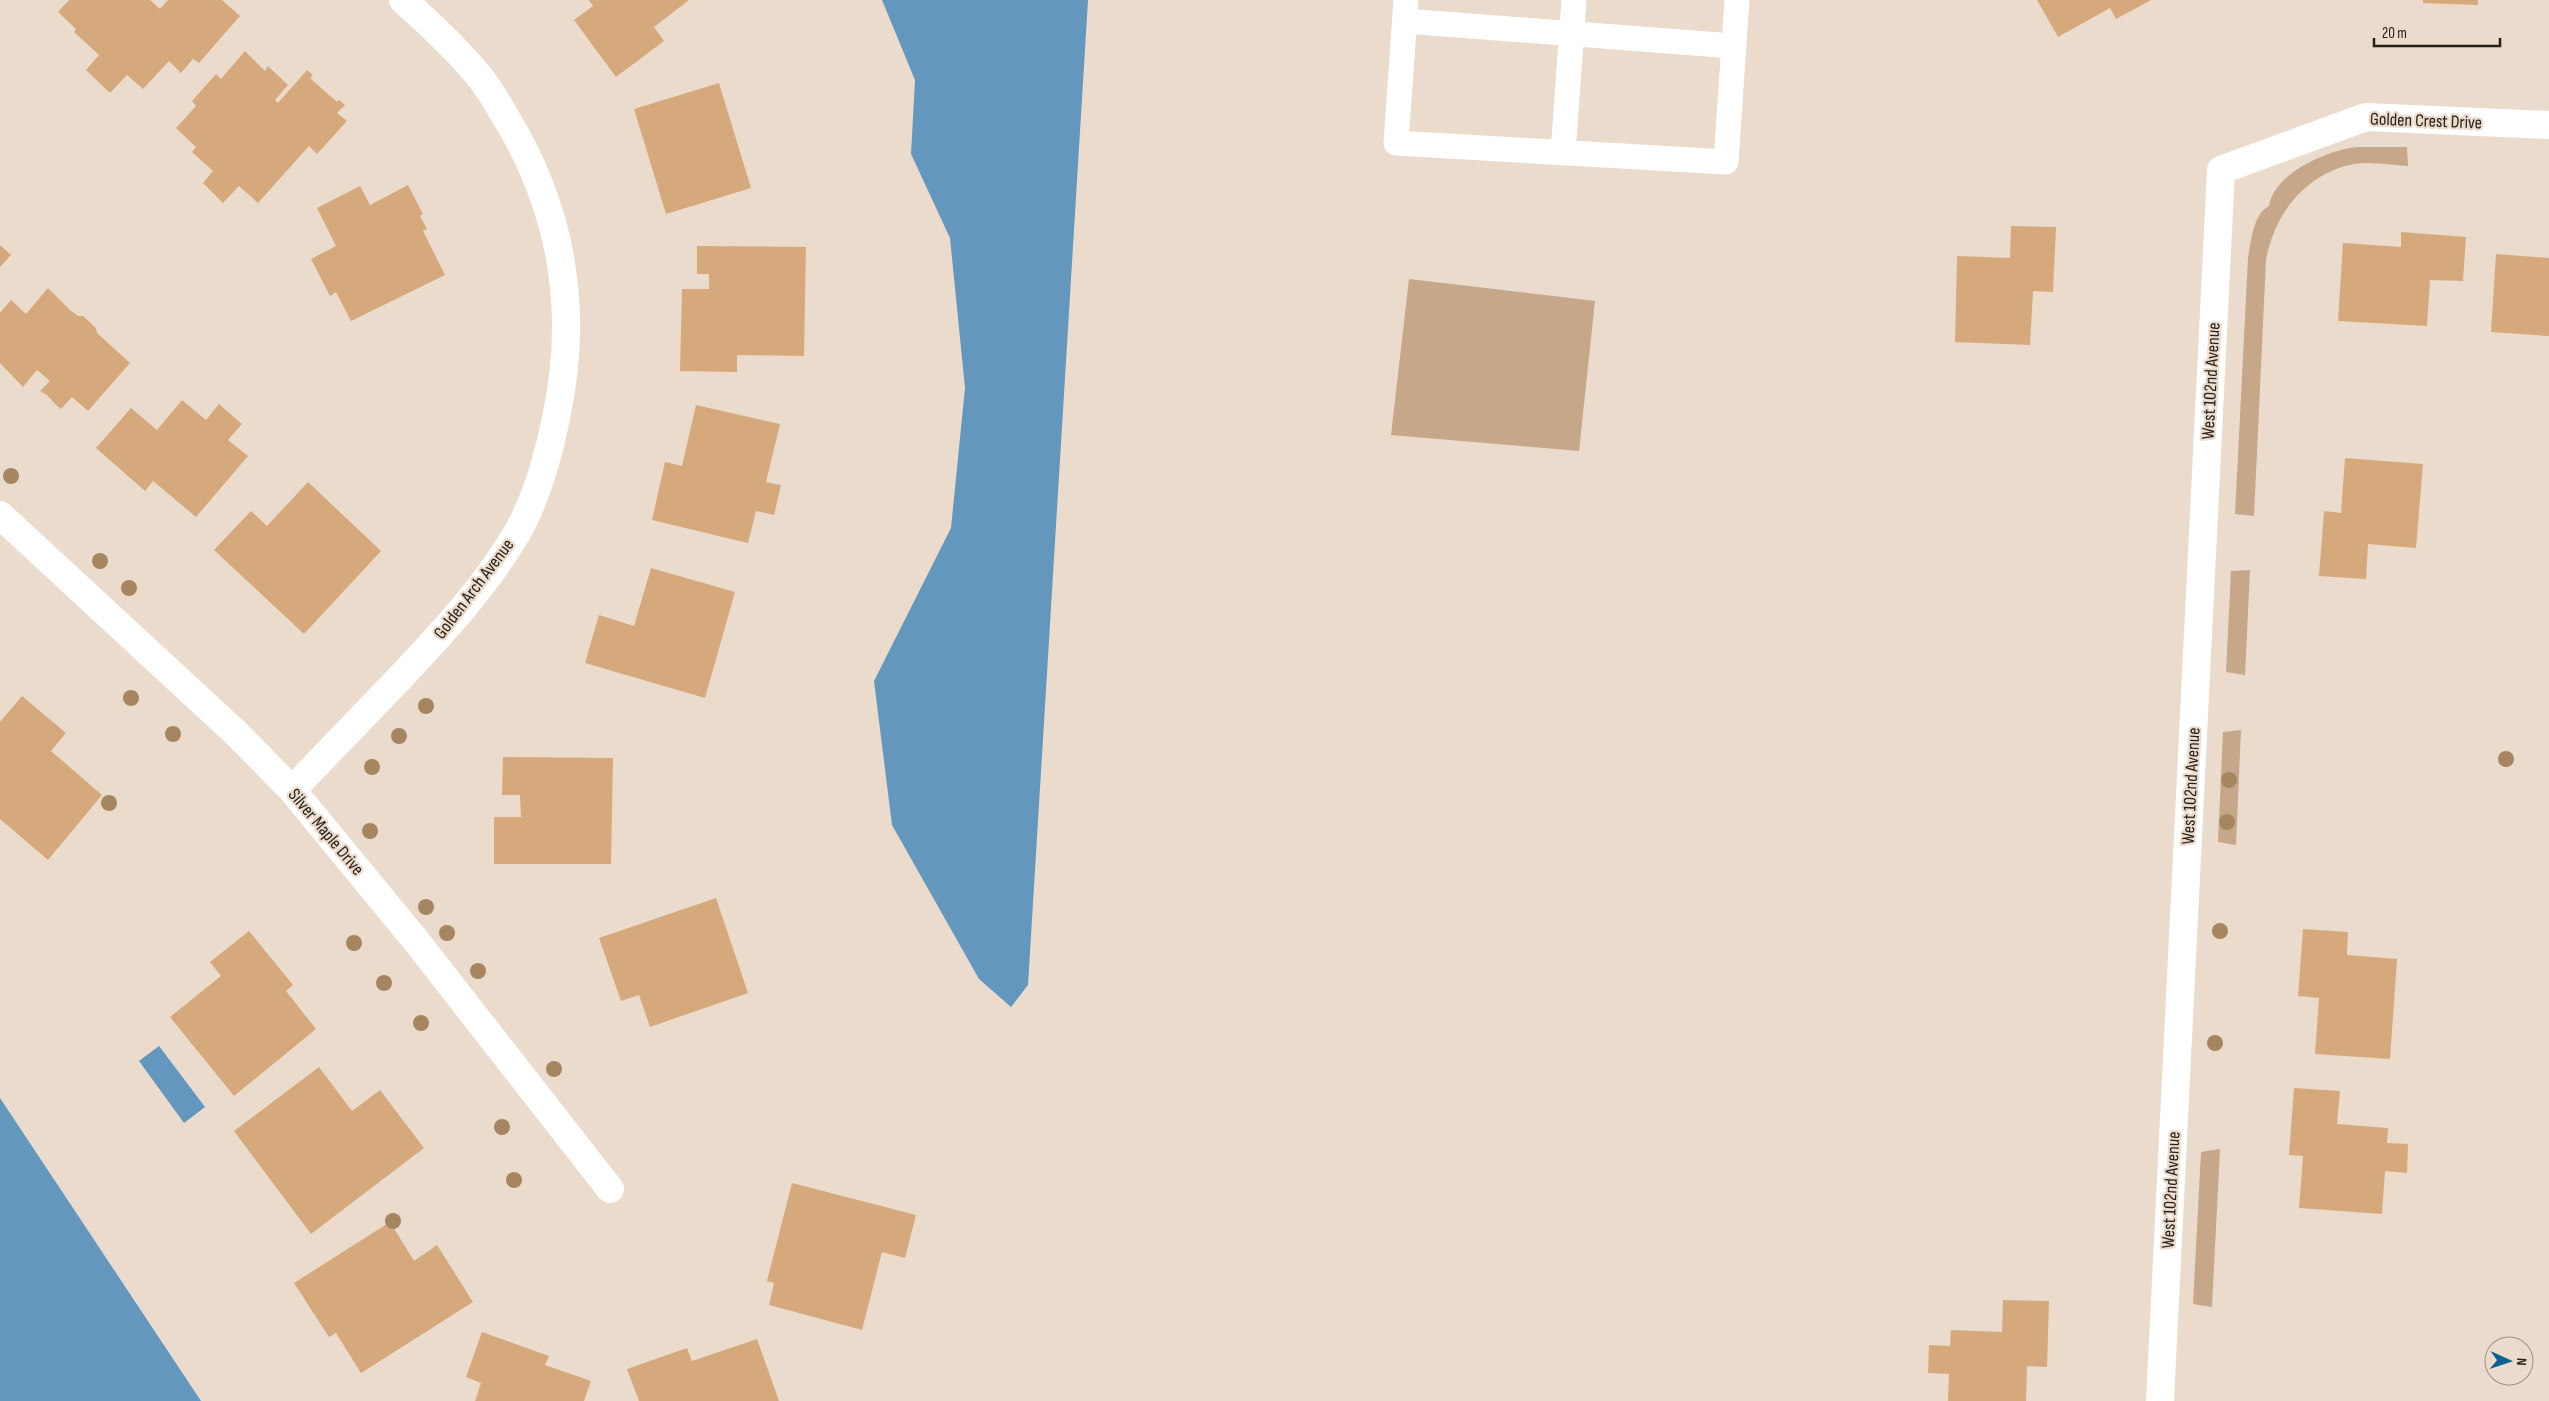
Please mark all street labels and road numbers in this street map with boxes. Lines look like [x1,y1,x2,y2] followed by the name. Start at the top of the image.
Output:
[2370,109,2482,133] street label: Golden Crest Drive
[2197,322,2225,440] street label: West 102nd Avenue
[430,535,518,643] street label: Golden Arch Avenue
[2177,727,2205,845] street label: West 102nd Avenue
[284,784,368,880] street label: Silver Maple Drive
[2157,1131,2185,1249] street label: West 102nd Avenue

